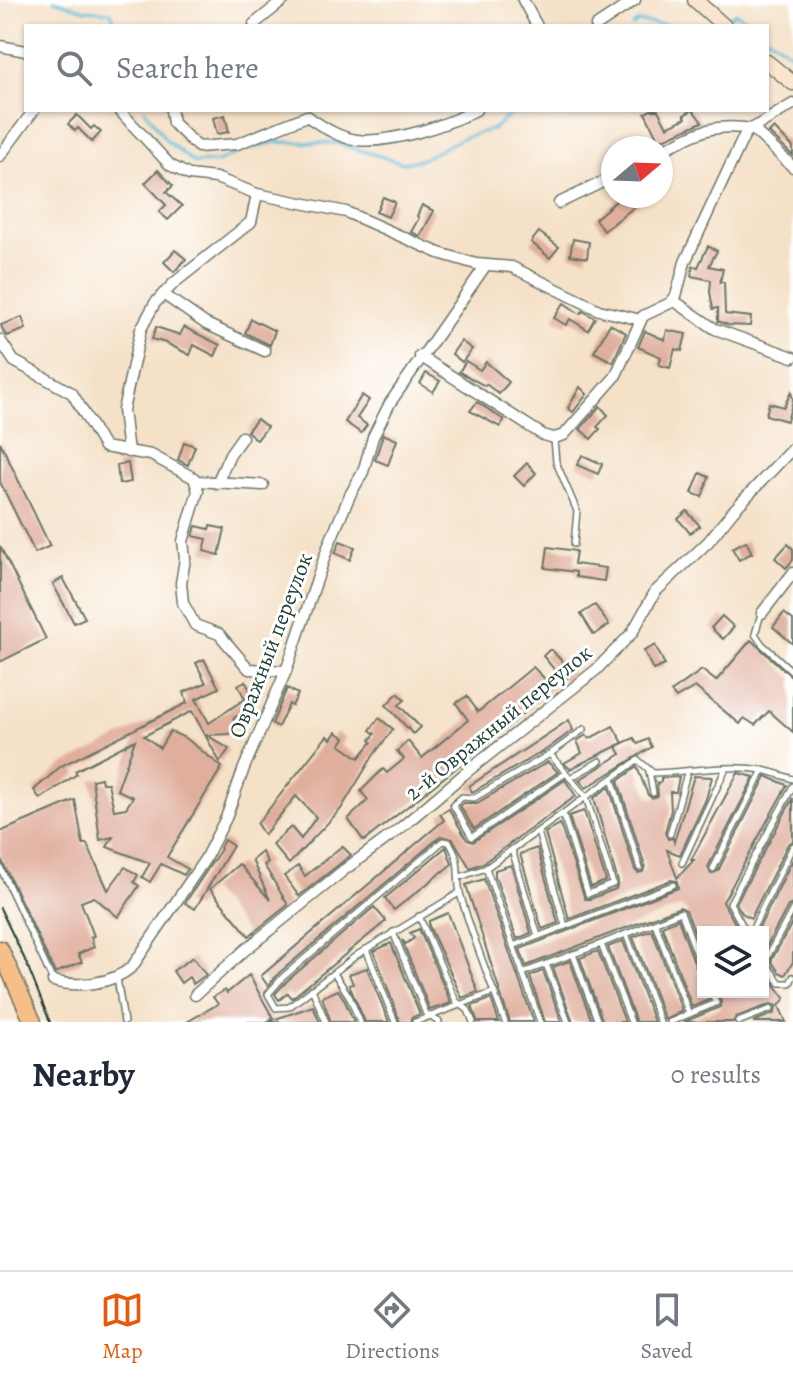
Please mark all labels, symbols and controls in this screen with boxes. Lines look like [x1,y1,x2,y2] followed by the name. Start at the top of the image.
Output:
[24,24,769,112] search box
[52,46,96,90] icon: search
[116,48,259,88] text: Search here
[601,136,673,208] north arrow
[222,548,320,742] street label: Овражный переулок
[399,638,598,808] street label: 2-й Овражный переулок
[697,926,769,998] map controls
[697,926,769,998] button: layers
[32,1051,135,1098] text: Nearby
[671,1057,761,1092] text: 0 results
[100,1288,144,1366] tab: Map
[345,1288,440,1366] tab: Directions
[640,1288,693,1366] tab: Saved

